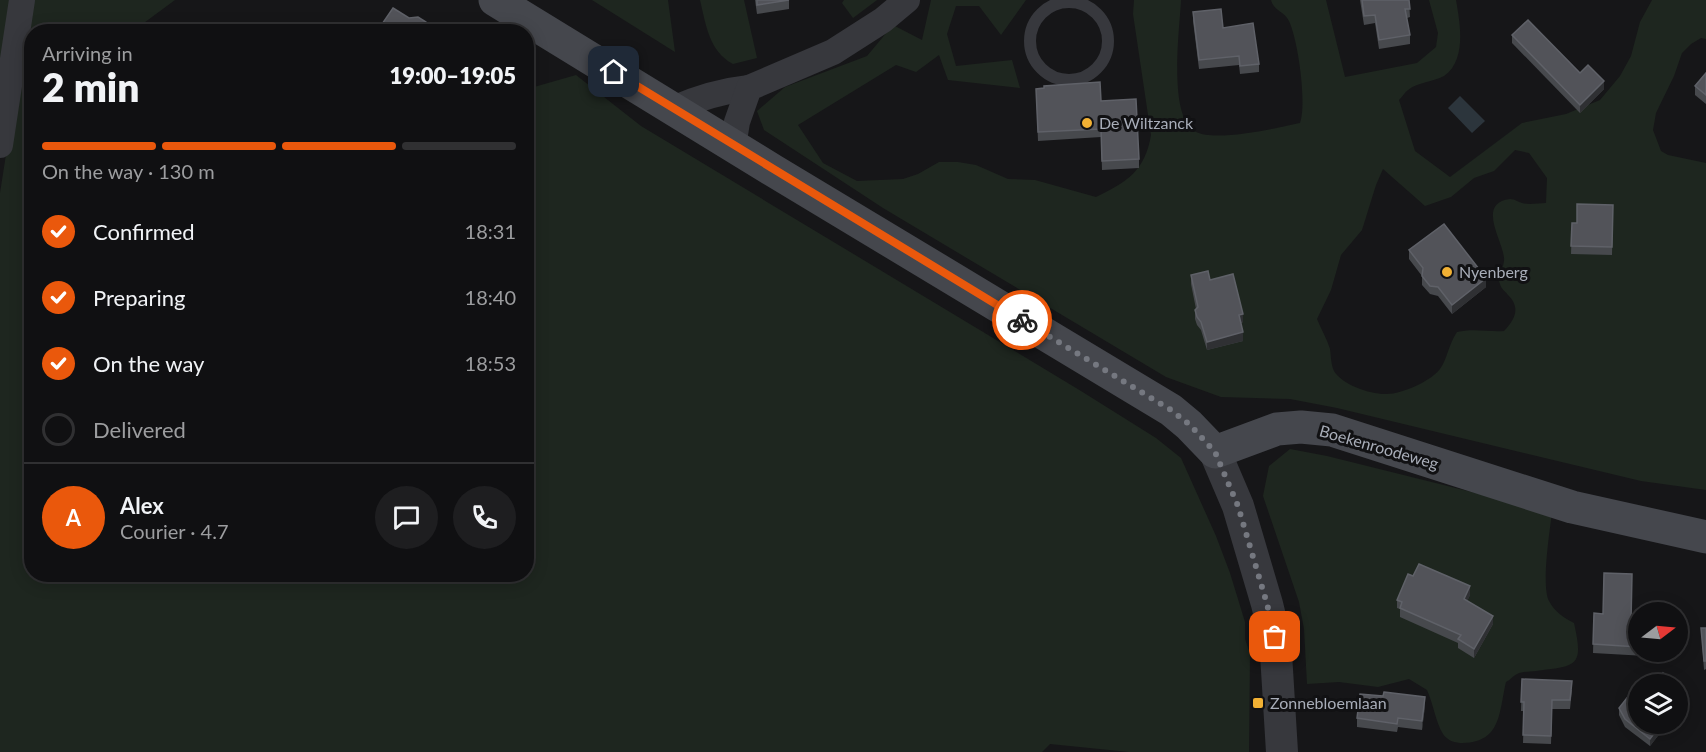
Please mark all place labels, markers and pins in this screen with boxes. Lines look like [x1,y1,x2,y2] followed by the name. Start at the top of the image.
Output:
[588,46,639,97] pin
[1099,113,1194,132] place label: De Wiltzanck
[1080,116,1094,130] marker: De Wiltzanck
[1459,262,1528,281] place label: Nyenberg
[1440,265,1454,279] marker: Nyenberg
[1249,611,1300,662] pin
[1270,693,1387,712] place label: Zonnebloemlaan
[1251,696,1265,710] marker: Zonnebloemlaan

